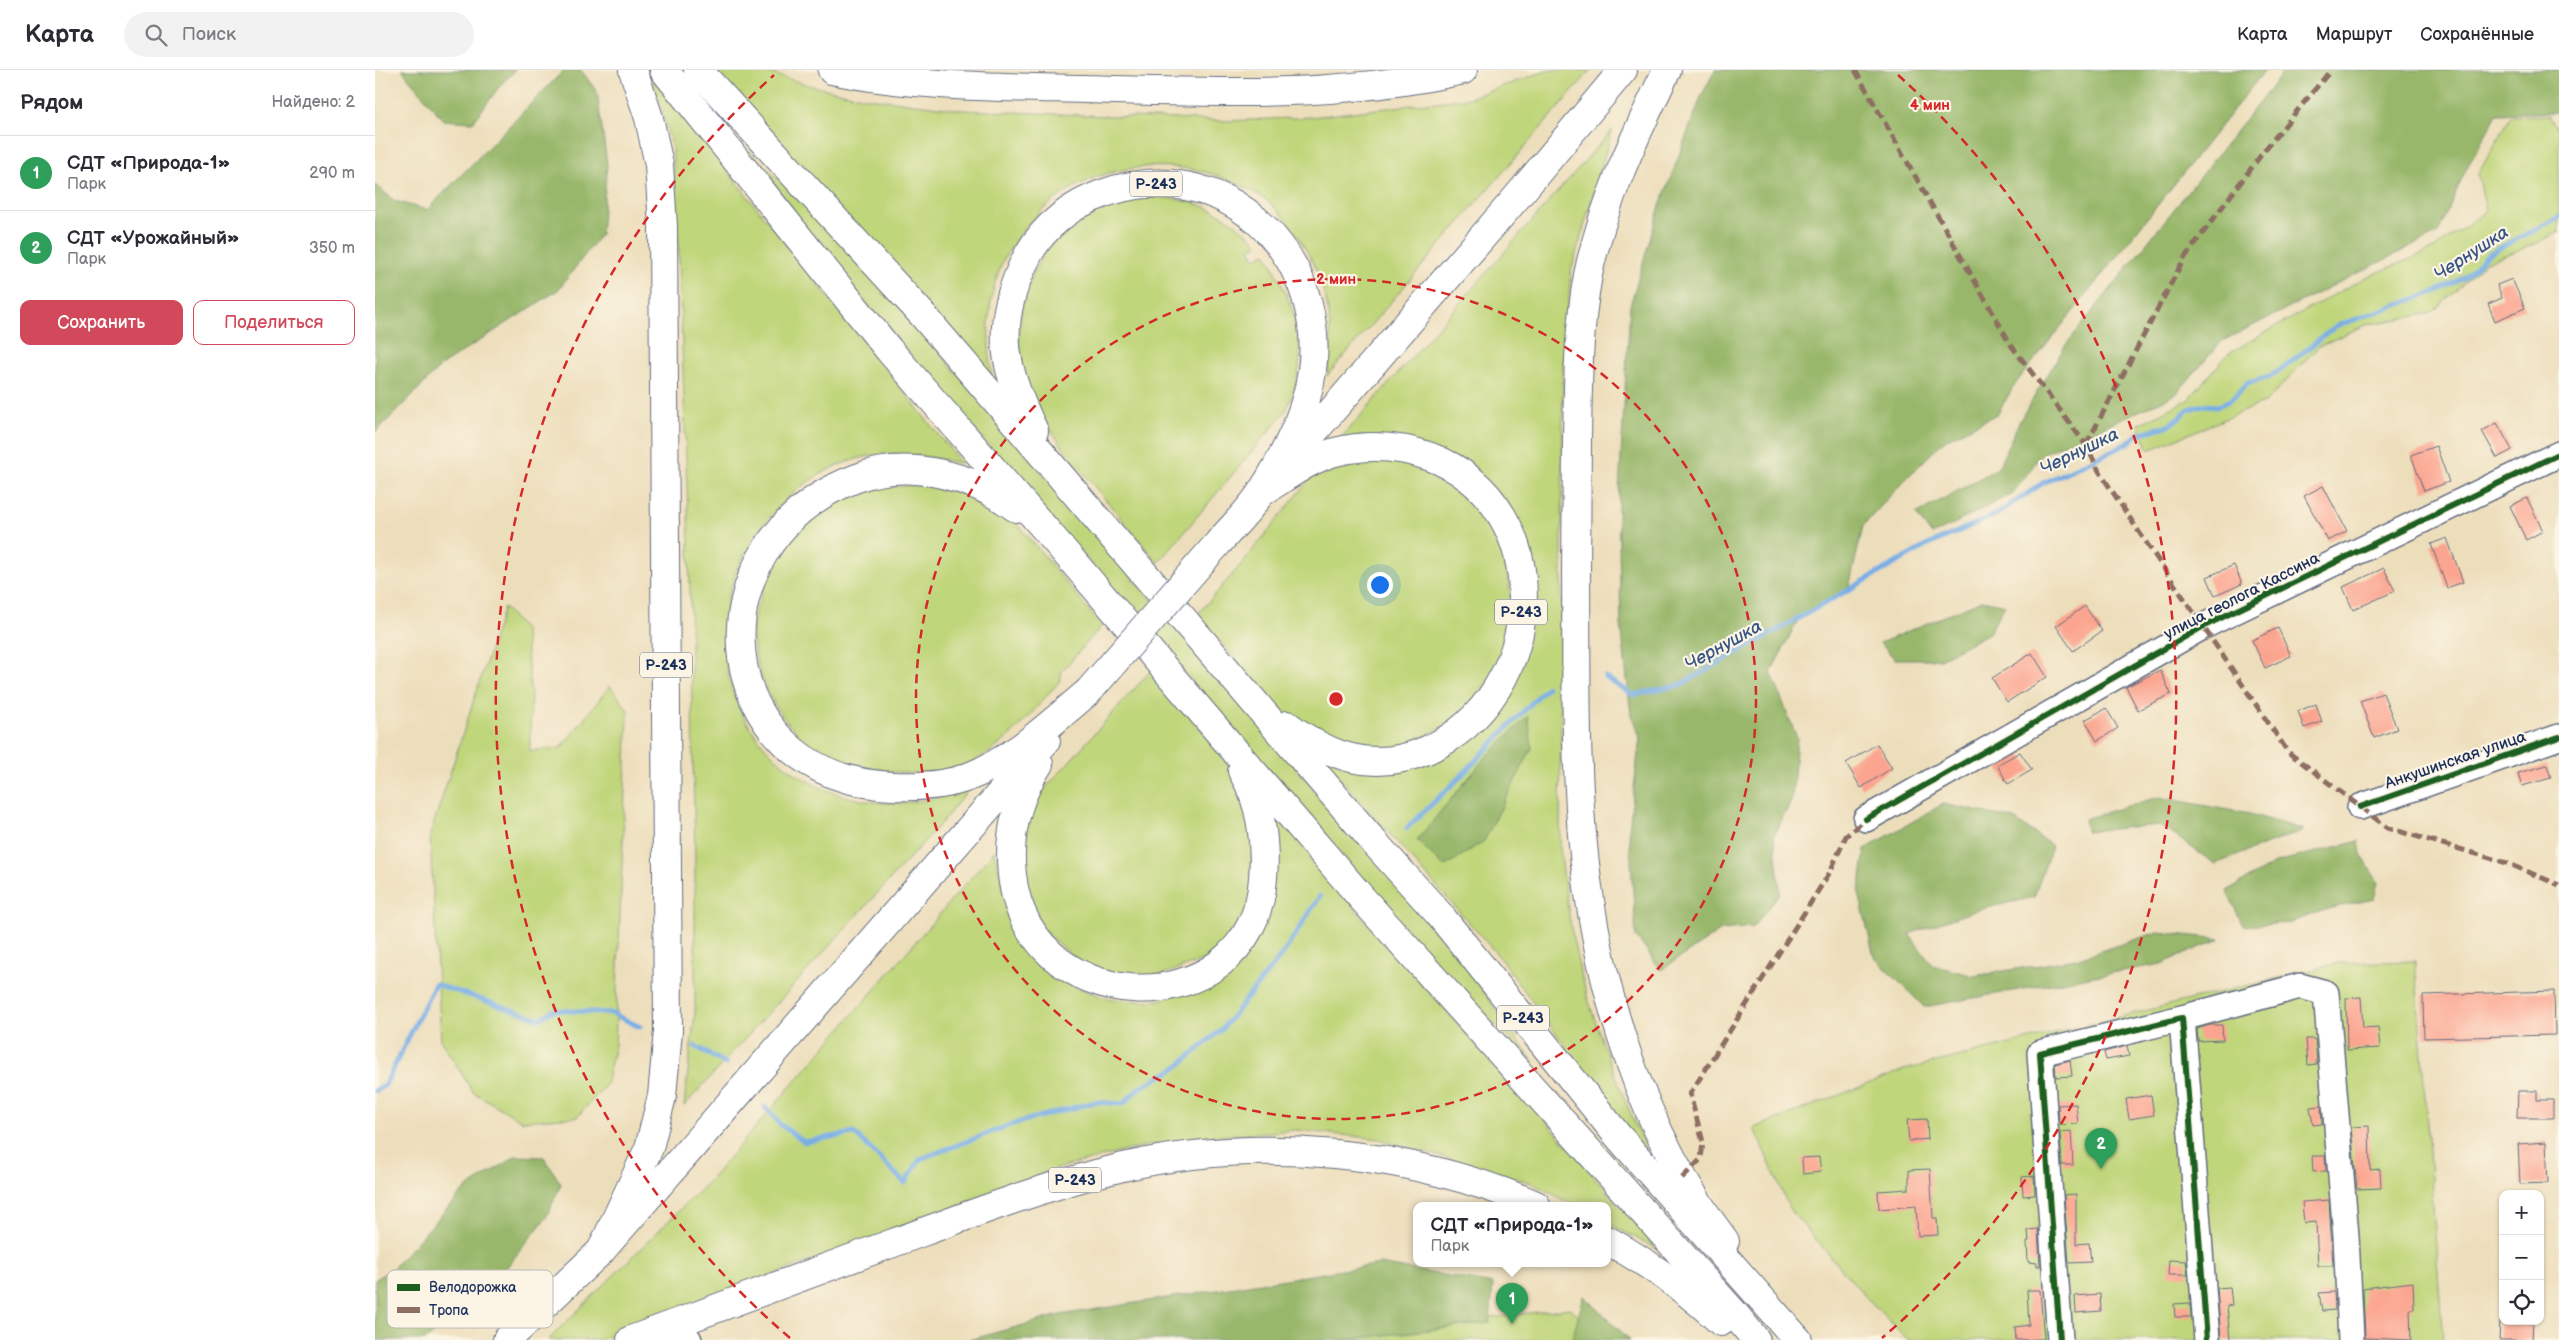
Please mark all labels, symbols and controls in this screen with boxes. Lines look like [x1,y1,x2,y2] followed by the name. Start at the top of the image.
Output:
[124,12,474,57] search box
[25,20,94,49] text: Карта
[142,21,170,49] icon: search
[182,23,236,46] text: Поиск
[2237,24,2288,45] text: Карта
[2316,24,2392,45] text: Маршрут
[2420,24,2534,45] text: Сохранённые
[20,90,83,115] text: Рядом
[271,93,355,112] text: Найдено: 2
[1910,96,1950,115] text: 4 мин
[67,152,230,175] text: СДТ «Природа-1»
[33,164,39,183] text: 1
[309,164,355,183] text: 290 m
[1130,172,1182,196] road number: Р-243
[67,175,106,194] text: Парк
[2430,222,2513,285] water label: Чернушка
[67,227,239,250] text: СДТ «Урожайный»
[31,239,41,258] text: 2
[309,239,355,258] text: 350 m
[67,250,106,269] text: Парк
[1316,270,1356,289] text: 2 мин
[20,300,183,345] button: Сохранить
[193,300,355,345] button: Поделиться
[2037,423,2122,479] water label: Чернушка
[2161,549,2323,644] street label: улица геолога Кассина
[1367,572,1393,598] your location
[1495,600,1547,624] road number: Р-243
[1681,616,1765,675] water label: Чернушка
[640,652,692,678] road number: Р-243
[1327,690,1345,708] centre of rings
[2381,727,2529,794] street label: Анкушинская улица
[1497,1006,1549,1030] road number: Р-243
[2085,1128,2117,1169] pin: 2
[1049,1168,1101,1192] road number: Р-243
[2499,1190,2544,1325] map controls
[2499,1190,2544,1235] button: +
[1413,1202,1611,1267] popup
[1430,1214,1594,1237] text: СДТ «Природа-1»
[2499,1235,2544,1280] button: −
[1430,1237,1469,1256] text: Парк
[387,1270,553,1328] legend
[429,1279,517,1296] text: Велодорожка
[2499,1280,2544,1325] button: locate
[1496,1283,1528,1324] pin: 1
[429,1302,469,1319] text: Тропа

